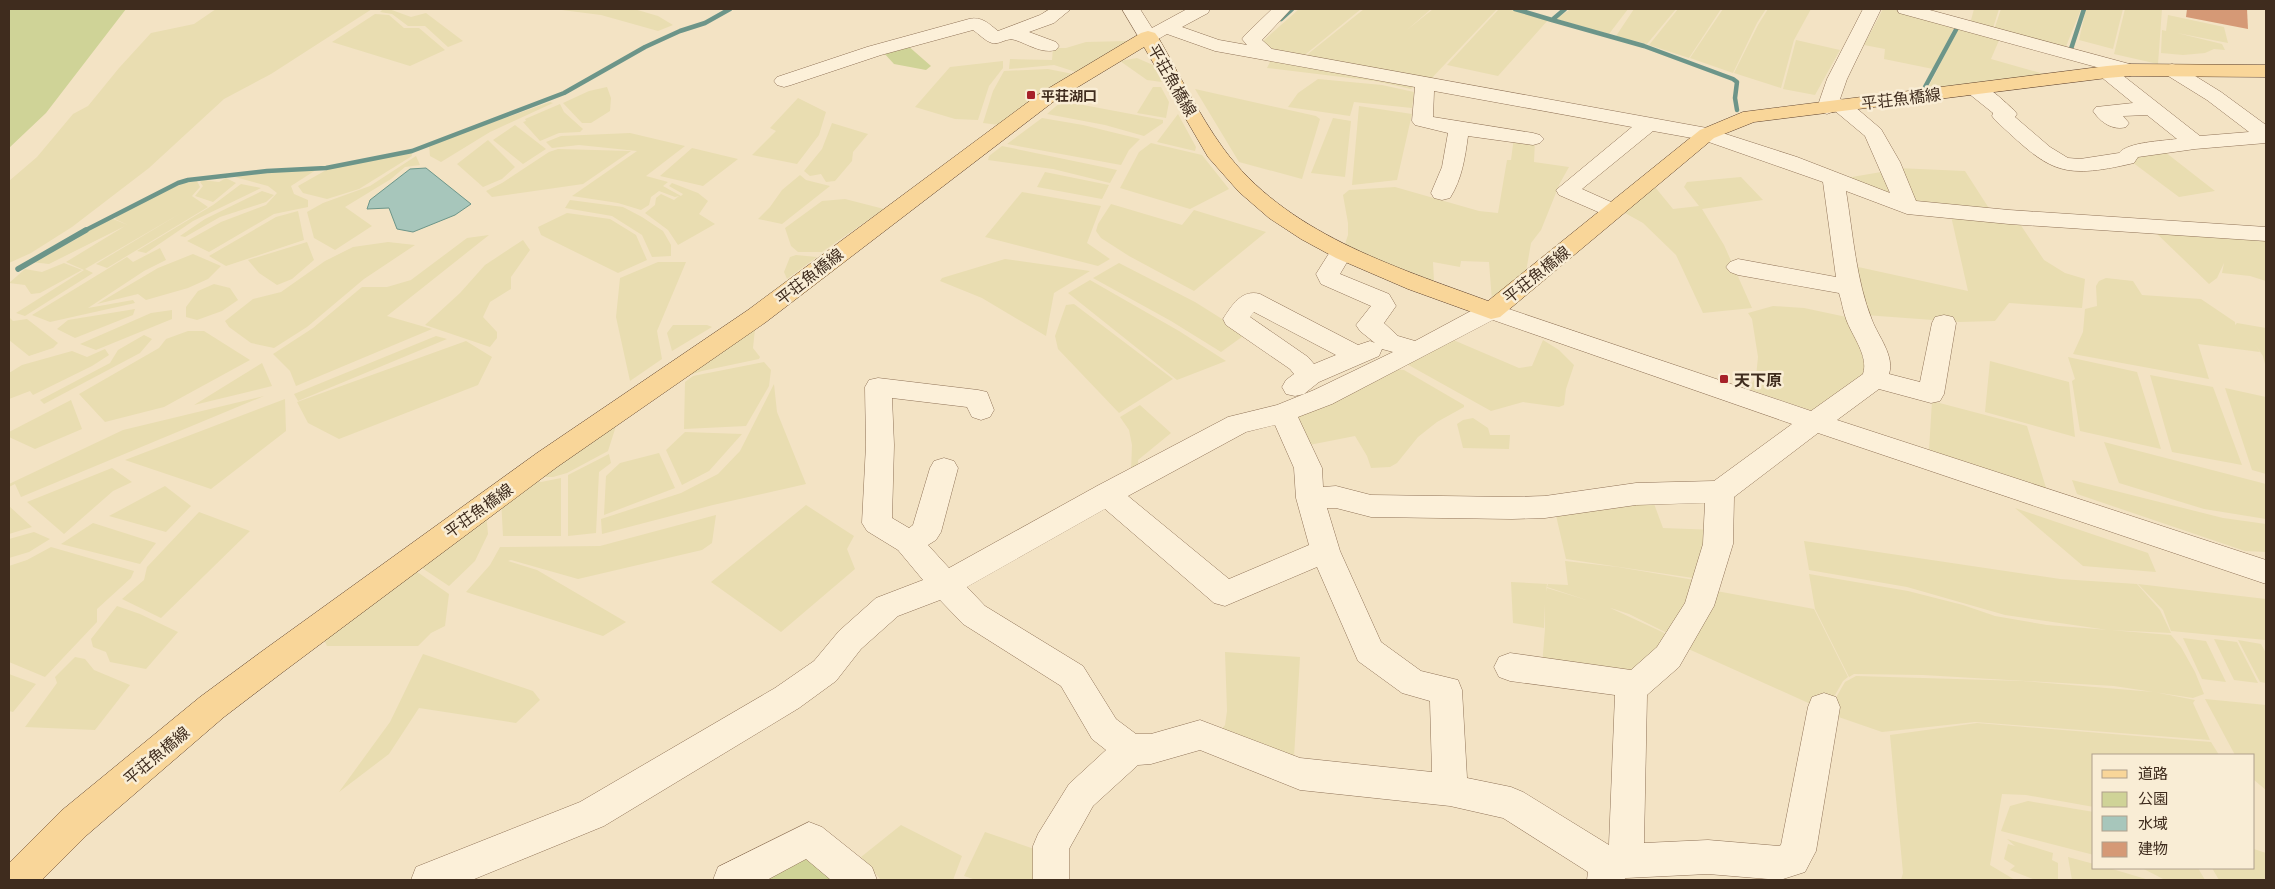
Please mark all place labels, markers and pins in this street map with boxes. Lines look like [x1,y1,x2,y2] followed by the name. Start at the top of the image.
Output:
[1041,86,1097,105] place label: 平荘湖口
[1025,89,1037,101] marker: 平荘湖口
[1734,369,1782,390] place label: 天下原
[1718,373,1730,385] marker: 天下原

